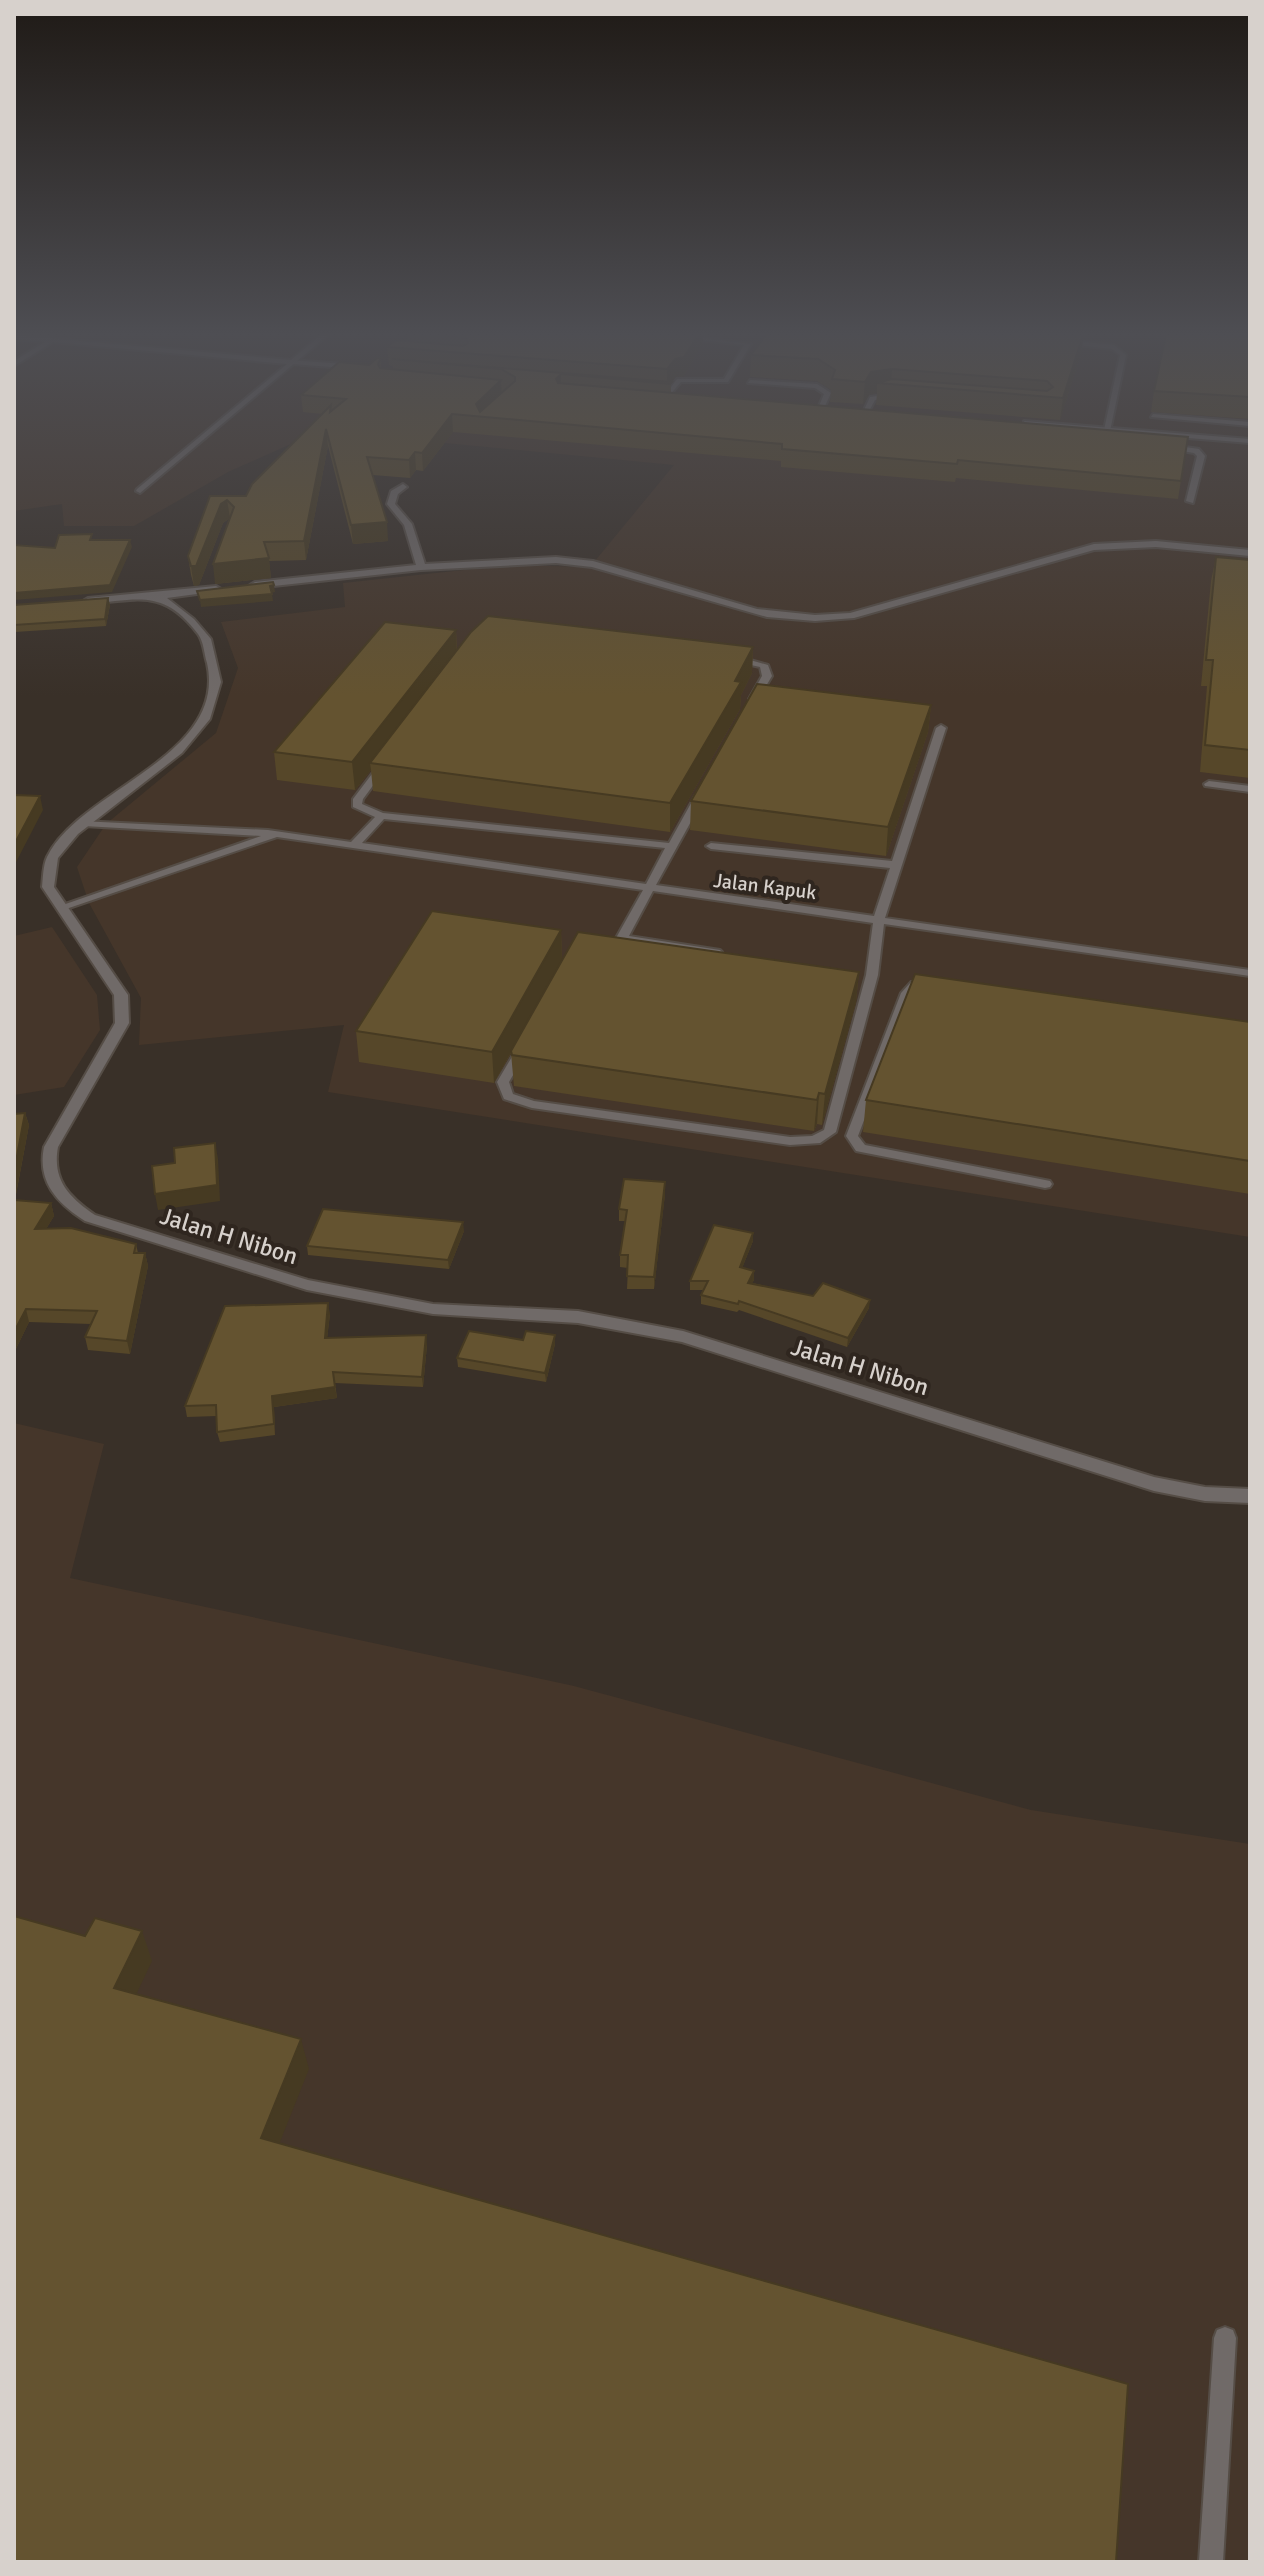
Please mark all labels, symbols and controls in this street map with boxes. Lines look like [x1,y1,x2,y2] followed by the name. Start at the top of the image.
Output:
[712,868,818,905] street label: Jalan Kapuk
[157,1201,301,1271] street label: Jalan H Nibon
[788,1332,932,1402] street label: Jalan H Nibon

